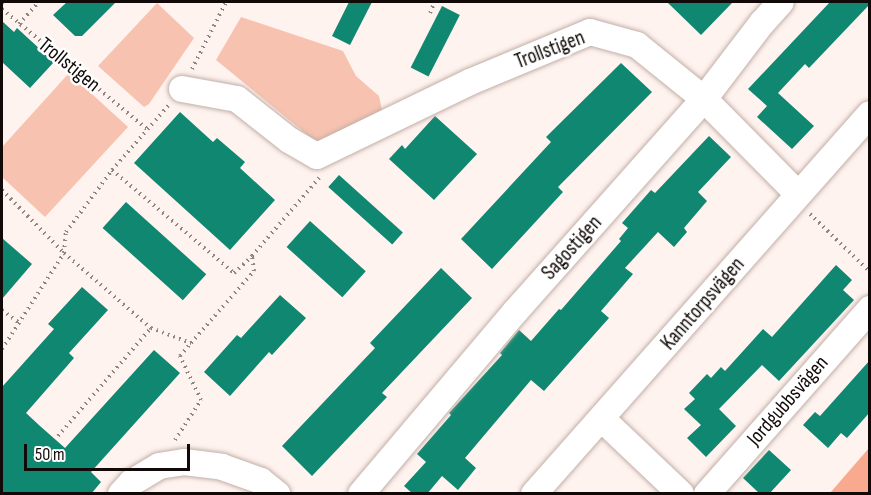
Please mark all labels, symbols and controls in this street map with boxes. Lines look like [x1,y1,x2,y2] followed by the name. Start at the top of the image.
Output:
[512,25,588,75] street label: Trollstigen
[33,32,105,98] street label: Trollstigen
[537,211,607,285] street label: Sagostigen
[656,253,750,355] street label: Kanntorpsvägen
[742,351,834,451] street label: Jordgubbsvägen
[27,432,194,470] scale bar
[35,444,65,465] text: 50 m

